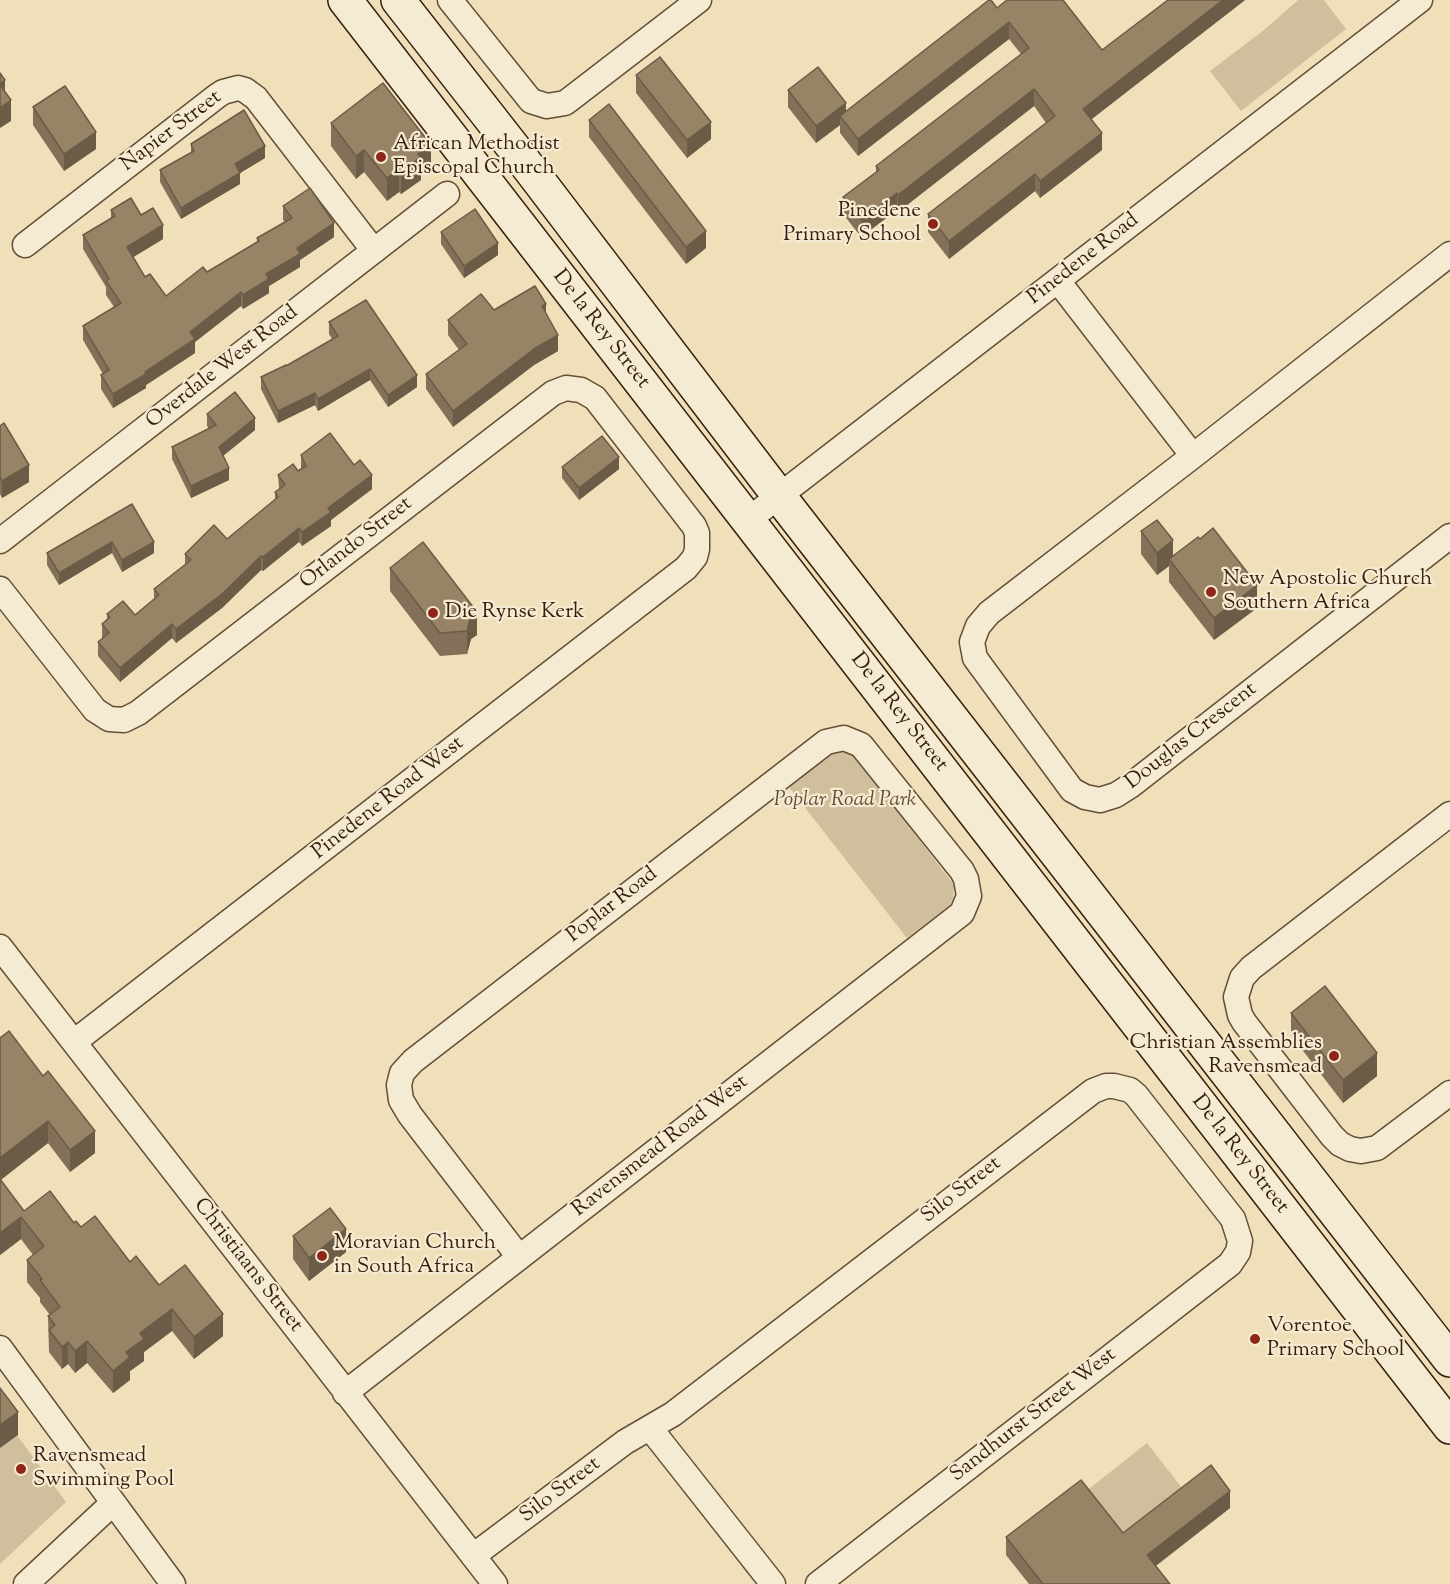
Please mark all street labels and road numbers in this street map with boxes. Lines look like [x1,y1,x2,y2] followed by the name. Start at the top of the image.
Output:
[117,86,227,178] street label: Napier Street
[1023,209,1145,311] street label: Pinedene Road
[546,266,654,394] street label: De la Rey Street
[142,301,304,435] street label: Overdale West Road
[296,492,418,596] street label: Orlando Street
[844,649,952,777] street label: De la Rey Street
[1121,678,1263,796] street label: Douglas Crescent
[308,732,470,866] street label: Pinedene Road West
[562,863,664,949] street label: Poplar Road
[568,1071,754,1223] street label: Ravensmead Road West
[1185,1091,1293,1219] street label: De la Rey Street
[917,1152,1007,1230] street label: Silo Street
[187,1194,307,1338] street label: Christiaans Street
[946,1343,1122,1489] street label: Sandhurst Street West
[516,1453,606,1529] street label: Silo Street

